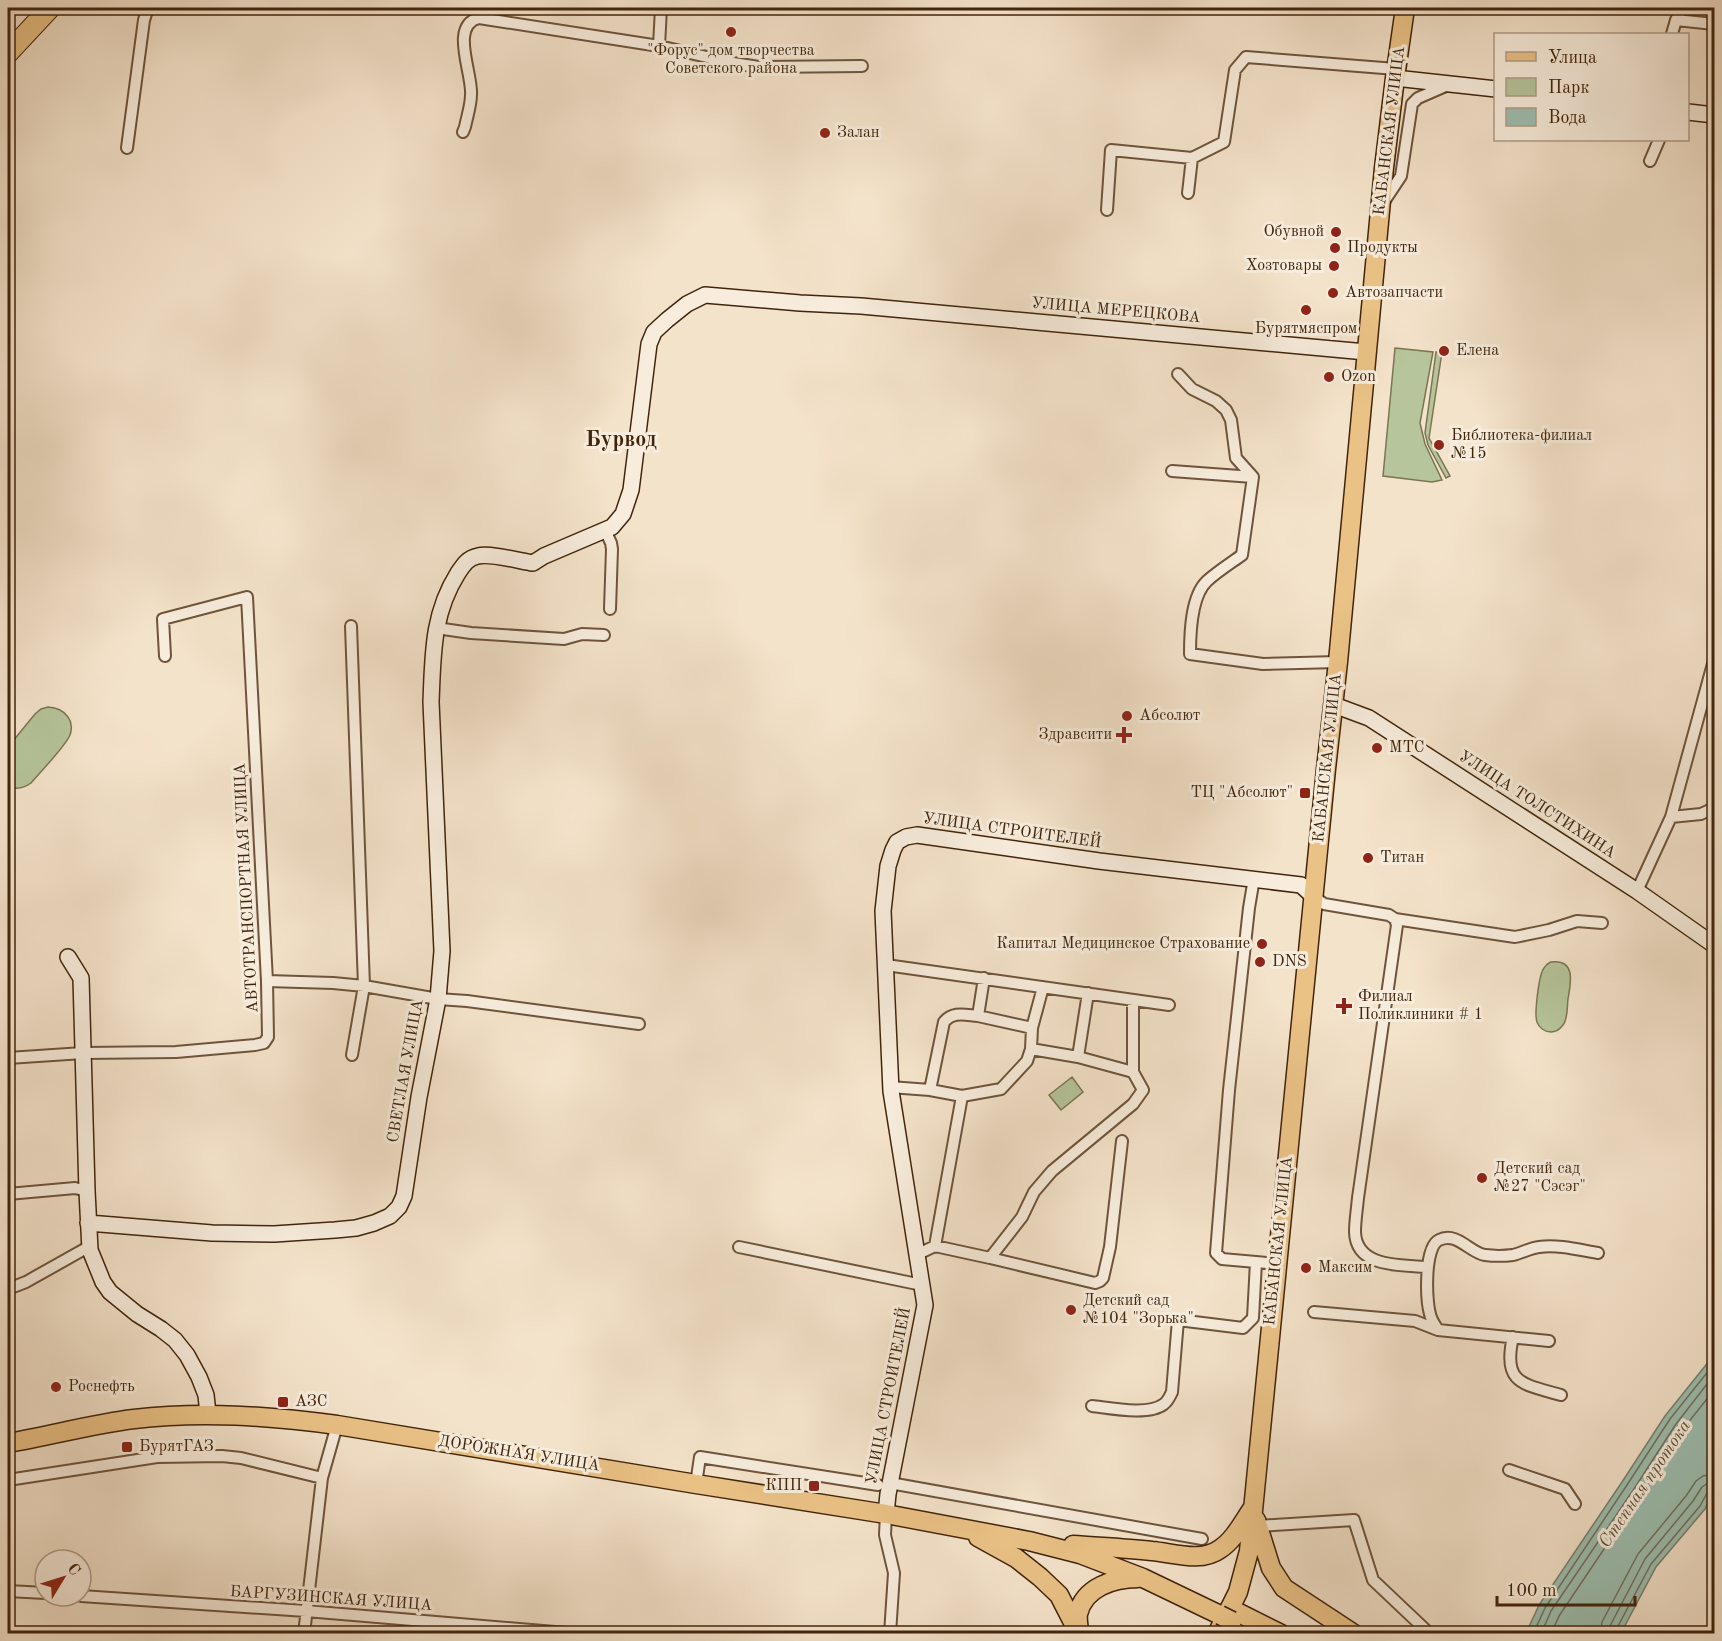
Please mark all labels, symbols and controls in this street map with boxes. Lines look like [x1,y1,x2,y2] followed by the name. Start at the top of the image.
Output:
[724,25,738,39] marker: "Форус" дом творчества Советского района
[1494,33,1689,141] legend
[647,43,815,77] place label: "Форус" дом творчества Советского района
[1372,46,1408,216] street label: КАБАНСКАЯ УЛИЦА
[1548,49,1597,67] text: Улица
[1548,79,1589,97] text: Парк
[1548,109,1587,127] text: Вода
[837,125,880,141] place label: Залан
[818,126,832,140] marker: Залан
[1263,224,1324,240] place label: Обувной
[1329,225,1343,239] marker: Обувной
[1347,240,1418,256] place label: Продукты
[1328,241,1342,255] marker: Продукты
[1246,258,1322,274] place label: Хозтовары
[1327,259,1341,273] marker: Хозтовары
[1345,285,1443,301] place label: Автозапчасти
[1326,286,1340,300] marker: Автозапчасти
[1031,296,1201,326] street label: УЛИЦА МЕРЕЦКОВА
[1299,303,1313,317] marker: Бурятмяспром
[1255,321,1357,337] place label: Бурятмяспром
[1456,343,1499,359] place label: Елена
[1437,344,1451,358] marker: Елена
[1341,369,1376,385] place label: Ozon
[1322,370,1336,384] marker: Ozon
[1451,428,1592,462] place label: Библиотека-филиал №15
[585,429,657,451] district label: Бурвод
[1432,438,1446,452] marker: Библиотека-филиал №15
[1311,672,1345,844] street label: КАБАНСКАЯ УЛИЦА
[1139,708,1200,724] place label: Абсолют
[1120,709,1134,723] marker: Абсолют
[1039,727,1112,743] place label: Здравсити
[1117,728,1131,742] marker: Здравсити
[1389,740,1425,756] place label: МТС
[1370,741,1384,755] marker: МТС
[1456,748,1618,862] street label: УЛИЦА ТОЛСТИХИНА
[232,763,262,1013] street label: АВТОТРАНСПОРТНАЯ УЛИЦА
[1190,785,1293,801] place label: ТЦ "Абсолют"
[1298,786,1312,800] marker: ТЦ "Абсолют"
[922,807,1103,851] street label: УЛИЦА СТРОИТЕЛЕЙ
[1380,850,1424,866] place label: Титан
[1361,851,1375,865] marker: Титан
[996,936,1250,952] place label: Капитал Медицинское Страхование
[1255,937,1269,951] marker: Капитал Медицинское Страхование
[1272,954,1307,970] place label: DNS
[1253,955,1267,969] marker: DNS
[1358,989,1483,1023] place label: Филиал Поликлиники # 1
[1335,997,1353,1015] marker: Филиал Поликлиники # 1
[386,998,426,1144] street label: СВЕТЛАЯ УЛИЦА
[1262,1155,1296,1327] street label: КАБАНСКАЯ УЛИЦА
[1494,1161,1586,1195] place label: Детский сад №27 "Сэсэг"
[1475,1171,1489,1185] marker: Детский сад №27 "Сэсэг"
[1318,1260,1372,1276] place label: Максим
[1299,1261,1313,1275] marker: Максим
[1083,1293,1194,1327] place label: Детский сад №104 "Зорька"
[1064,1303,1078,1317] marker: Детский сад №104 "Зорька"
[860,1305,914,1486] street label: УЛИЦА СТРОИТЕЛЕЙ
[68,1379,135,1395] place label: Роснефть
[49,1380,63,1394] marker: Роснефть
[295,1394,327,1410] place label: АЗС
[276,1395,290,1409] marker: АЗС
[1596,1417,1694,1551] water label: Степная протока
[437,1433,601,1475] street label: ДОРОЖНАЯ УЛИЦА
[139,1439,214,1455] place label: БурятГАЗ
[120,1440,134,1454] marker: БурятГАЗ
[765,1478,802,1494] place label: КПП
[807,1479,821,1493] marker: КПП
[33,1548,93,1608] north arrow
[64,1561,83,1579] text: С
[1497,1569,1635,1607] scale bar
[1506,1582,1557,1600] text: 100 m
[229,1584,433,1614] street label: БАРГУЗИНСКАЯ УЛИЦА

